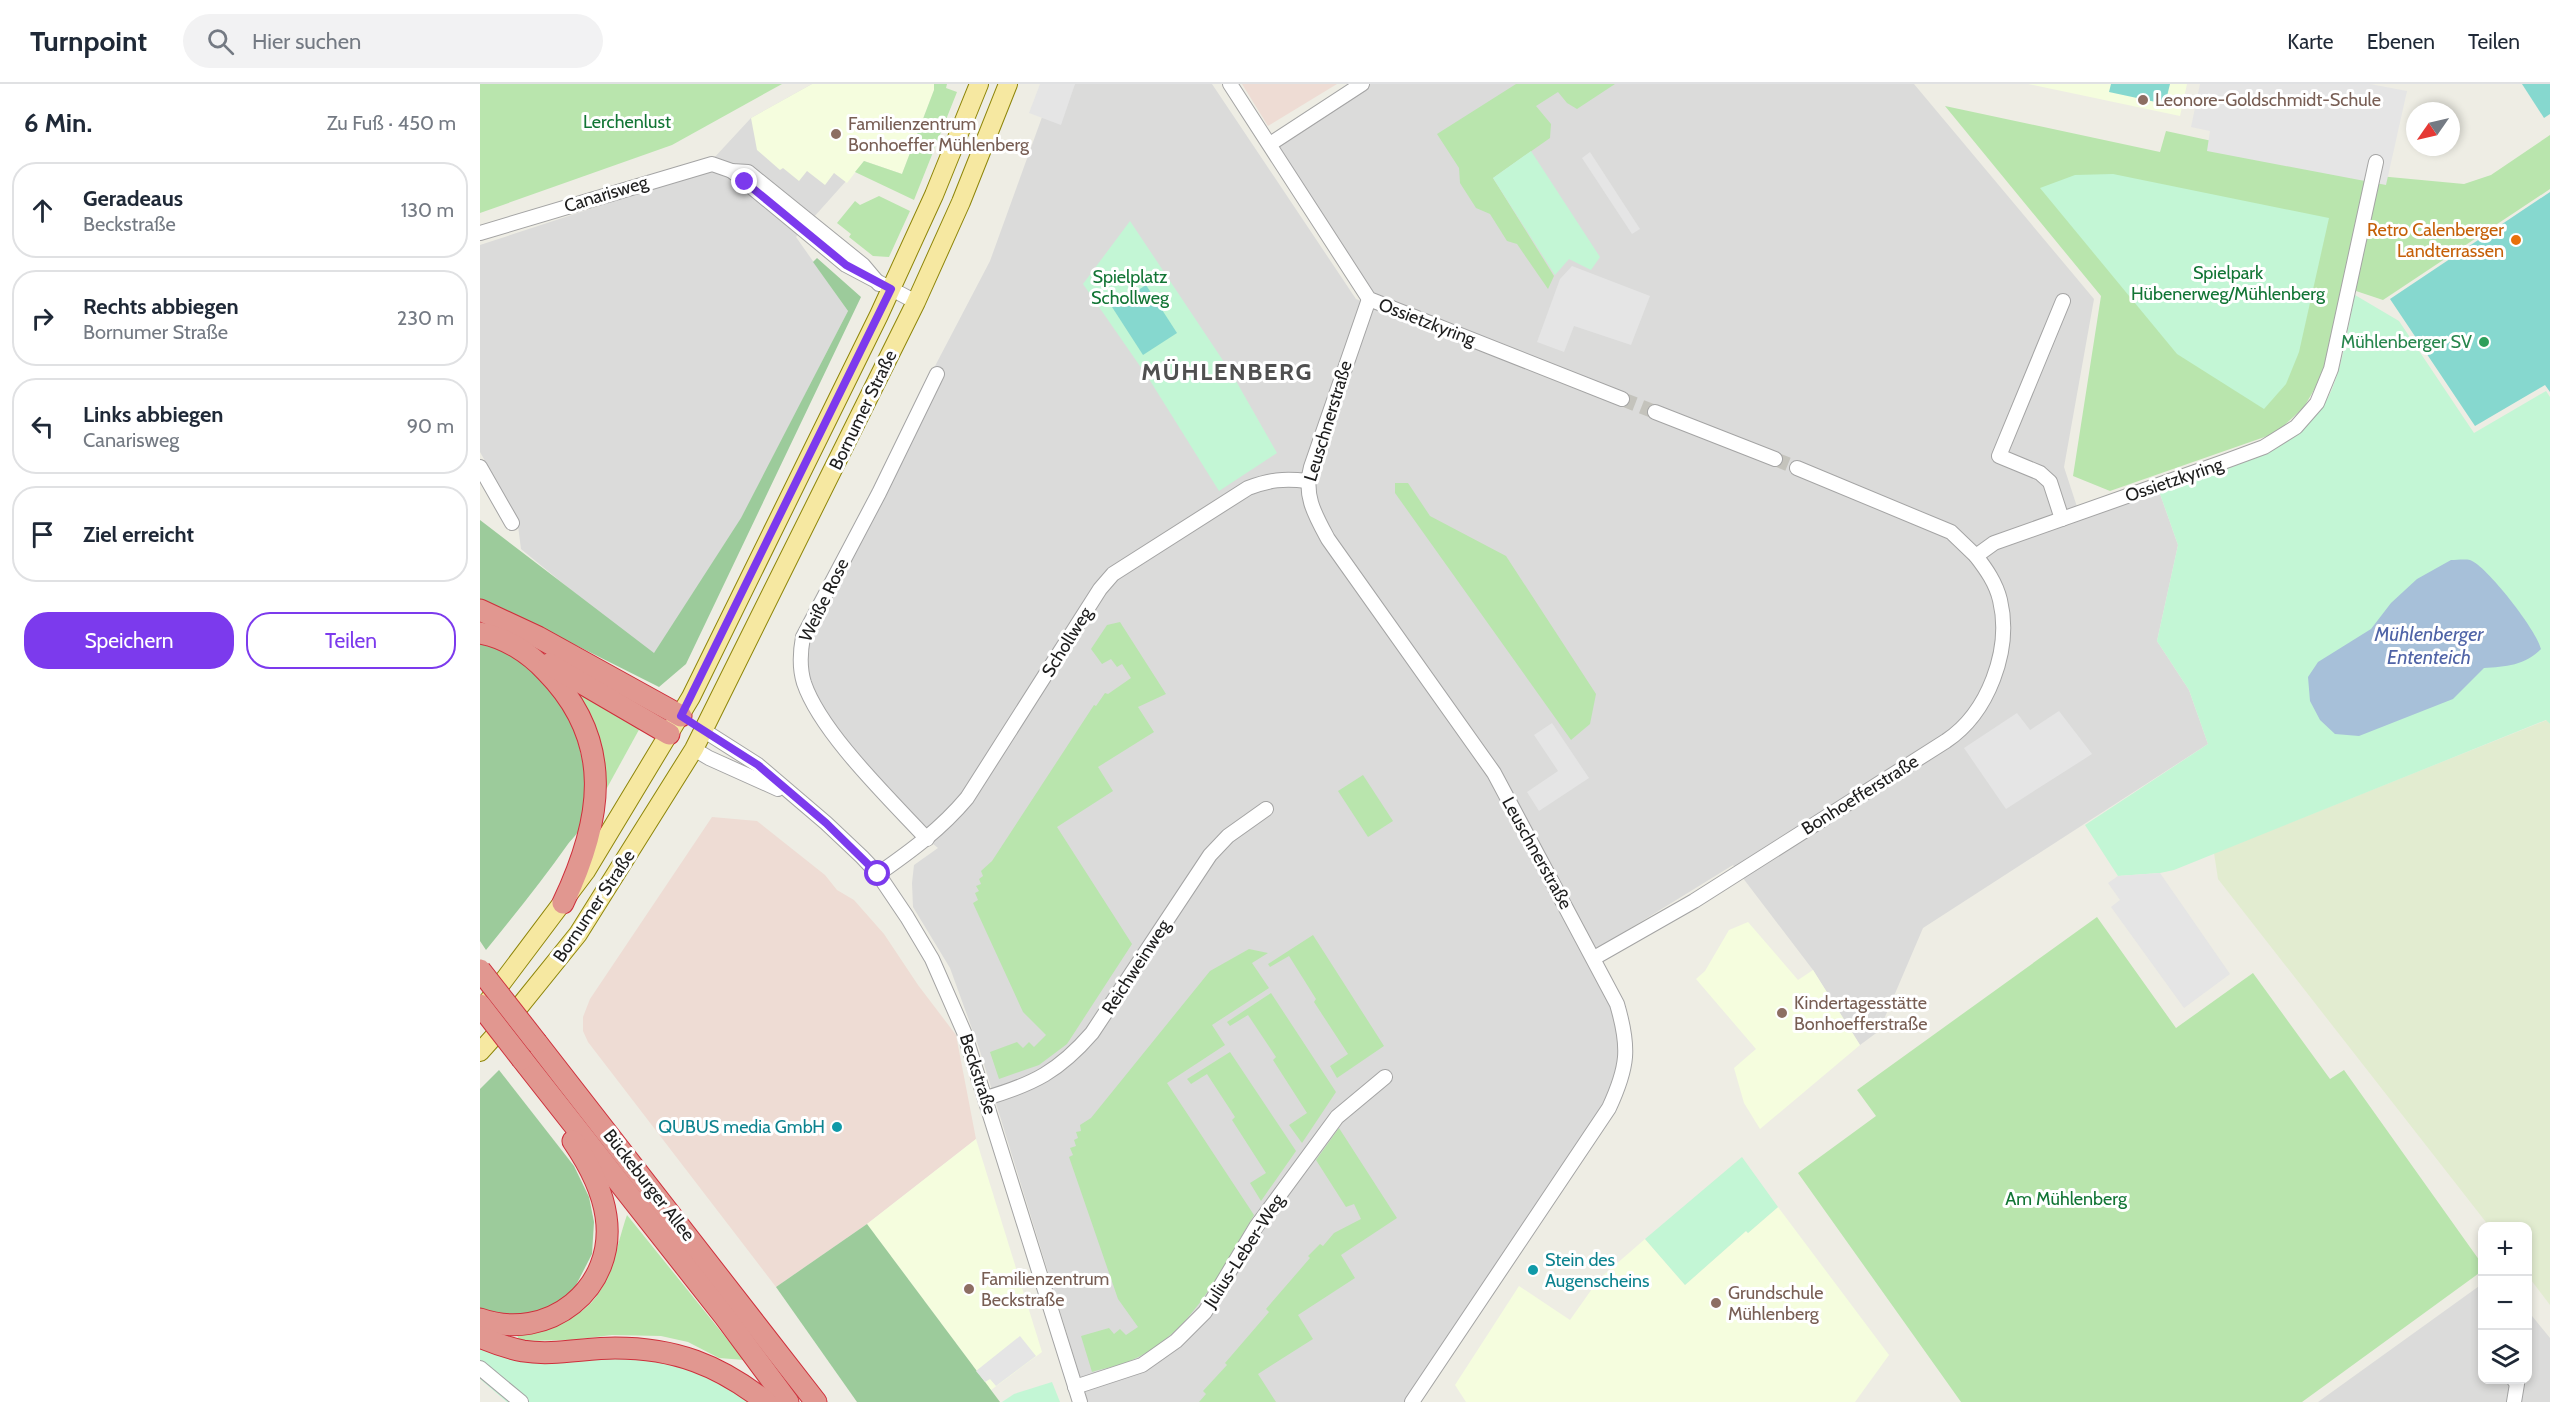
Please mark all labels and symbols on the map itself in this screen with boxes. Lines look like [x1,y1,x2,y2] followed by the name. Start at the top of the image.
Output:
[2155,89,2381,111] place label: Leonore-Goldschmidt-Schule
[2136,93,2150,107] marker: Leonore-Goldschmidt-Schule
[2406,102,2460,156] north arrow
[583,111,671,133] park label: Lerchenlust
[848,113,1030,156] place label: Familienzentrum Bonhoeffer Mühlenberg
[829,127,843,141] marker: Familienzentrum Bonhoeffer Mühlenberg
[731,168,757,194] route end
[561,171,652,217] street label: Canarisweg
[2367,219,2504,262] place label: Retro Calenberger Landterrassen
[2509,233,2523,247] marker: Retro Calenberger Landterrassen
[2131,262,2326,305] park label: Spielpark Hübenerweg/Mühlenberg
[1091,266,1170,309] park label: Spielplatz Schollweg
[1375,293,1479,351] street label: Ossietzkyring
[2341,331,2472,353] place label: Mühlenberger SV
[2477,335,2491,349] marker: Mühlenberger SV
[824,346,902,474] street label: Bornumer Straße
[1141,357,1313,386] district label: MÜHLENBERG
[1299,358,1357,484] street label: Leuschnerstraße
[2122,453,2227,507] street label: Ossietzkyring
[794,555,854,645] street label: Weiße Rose
[1037,602,1098,681] street label: Schollweg
[2374,622,2484,669] water label: Mühlenberger Ententeich
[1798,750,1922,840] street label: Bonhoefferstraße
[1497,793,1577,913] street label: Leuschnerstraße
[548,846,640,966] street label: Bornumer Straße
[864,860,890,886] route start
[1097,915,1175,1018] street label: Reichweinweg
[1794,992,1927,1035] place label: Kindertagesstätte Bonhoefferstraße
[1775,1006,1789,1020] marker: Kindertagesstätte Bonhoefferstraße
[955,1031,1001,1117] street label: Beckstraße
[658,1116,825,1138] place label: QUBUS media GmbH
[830,1120,844,1134] marker: QUBUS media GmbH
[599,1125,699,1245] street label: Bückeburger Allee
[2005,1188,2128,1210] park label: Am Mühlenberg
[1199,1189,1289,1313] street label: Julius-Leber-Weg
[1545,1249,1649,1292] place label: Stein des Augenscheins
[1526,1263,1540,1277] marker: Stein des Augenscheins
[981,1268,1109,1311] place label: Familienzentrum Beckstraße
[962,1282,976,1296] marker: Familienzentrum Beckstraße
[1728,1282,1823,1325] place label: Grundschule Mühlenberg
[1709,1296,1723,1310] marker: Grundschule Mühlenberg

